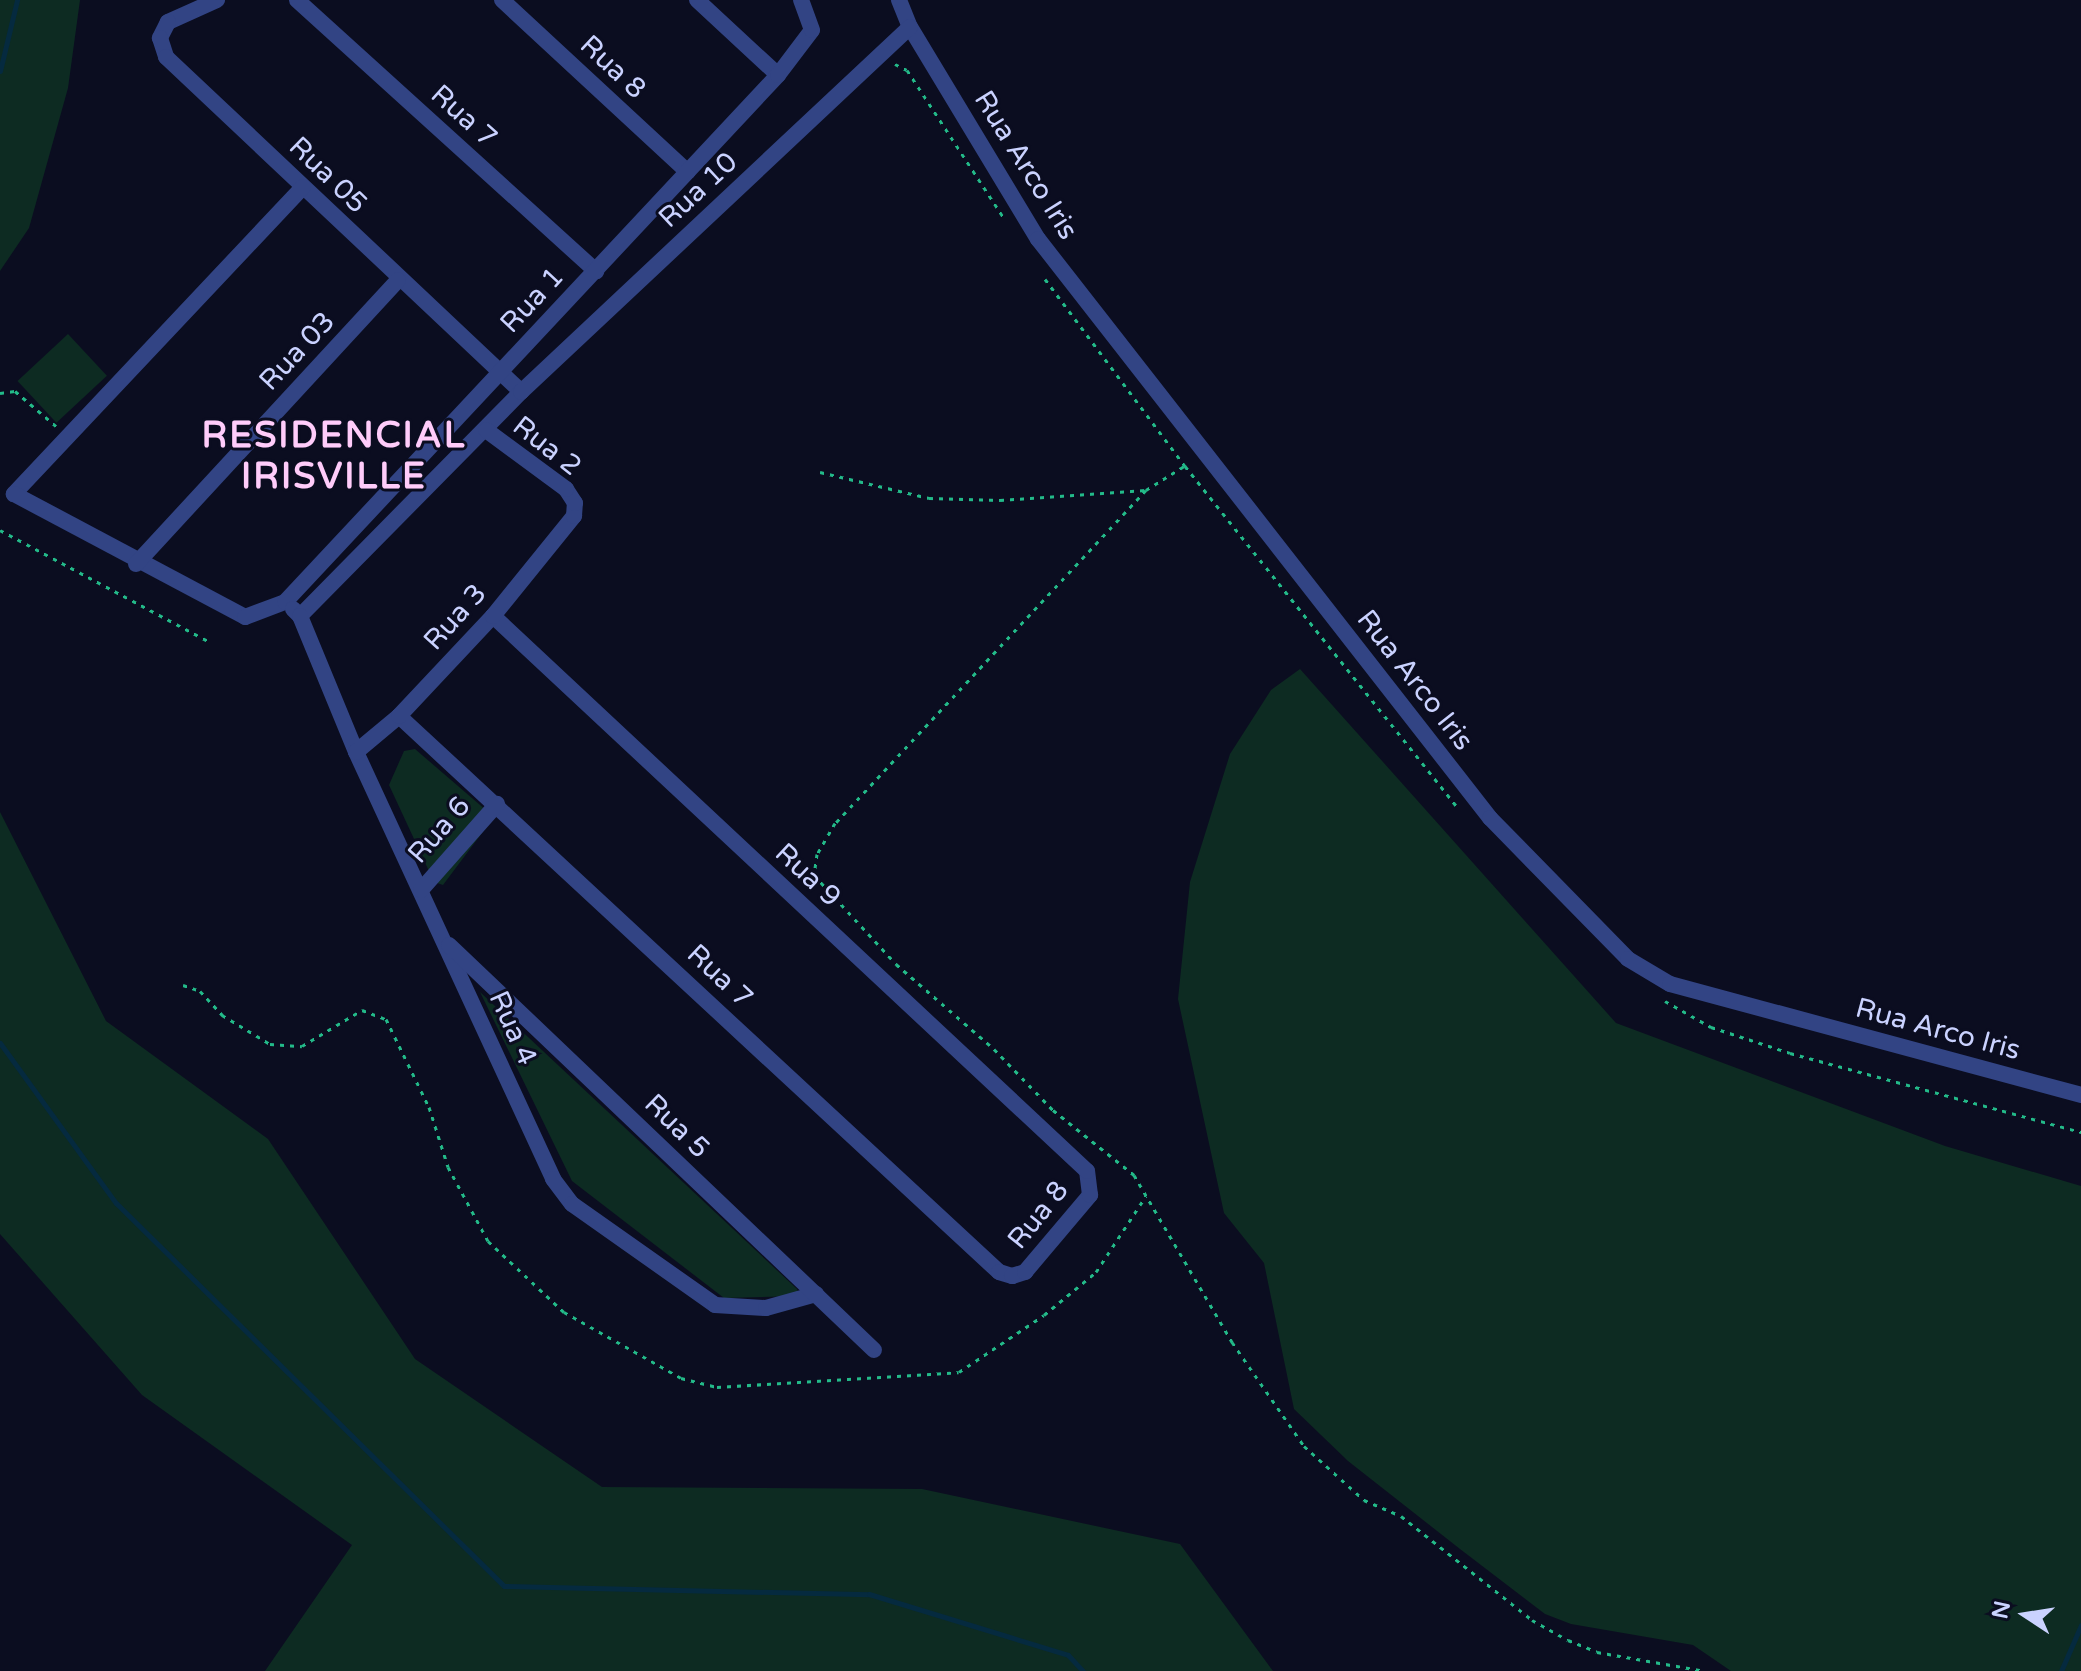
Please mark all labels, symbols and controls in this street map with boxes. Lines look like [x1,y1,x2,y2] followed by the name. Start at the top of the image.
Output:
[573,28,653,106] street label: Rua 8
[424,78,504,154] street label: Rua 7
[967,84,1085,246] street label: Rua Arco Iris
[282,130,374,220] street label: Rua 05
[652,145,744,235] street label: Rua 10
[493,260,571,340] street label: Rua 1
[252,305,342,397] street label: Rua 03
[506,409,588,483] street label: Rua 2
[202,413,466,498] district label: RESIDENCIAL IRISVILLE
[417,577,493,657] street label: Rua 3
[1350,603,1480,757] street label: Rua Arco Iris
[401,790,477,870] street label: Rua 6
[768,836,848,914] street label: Rua 9
[680,937,760,1015] street label: Rua 7
[482,986,544,1070] street label: Rua 4
[1852,991,2024,1067] street label: Rua Arco Iris
[637,1087,717,1165] street label: Rua 5
[1001,1174,1075,1256] street label: Rua 8
[1985,1575,2065,1655] north arrow
[1987,1599,2016,1621] text: N

